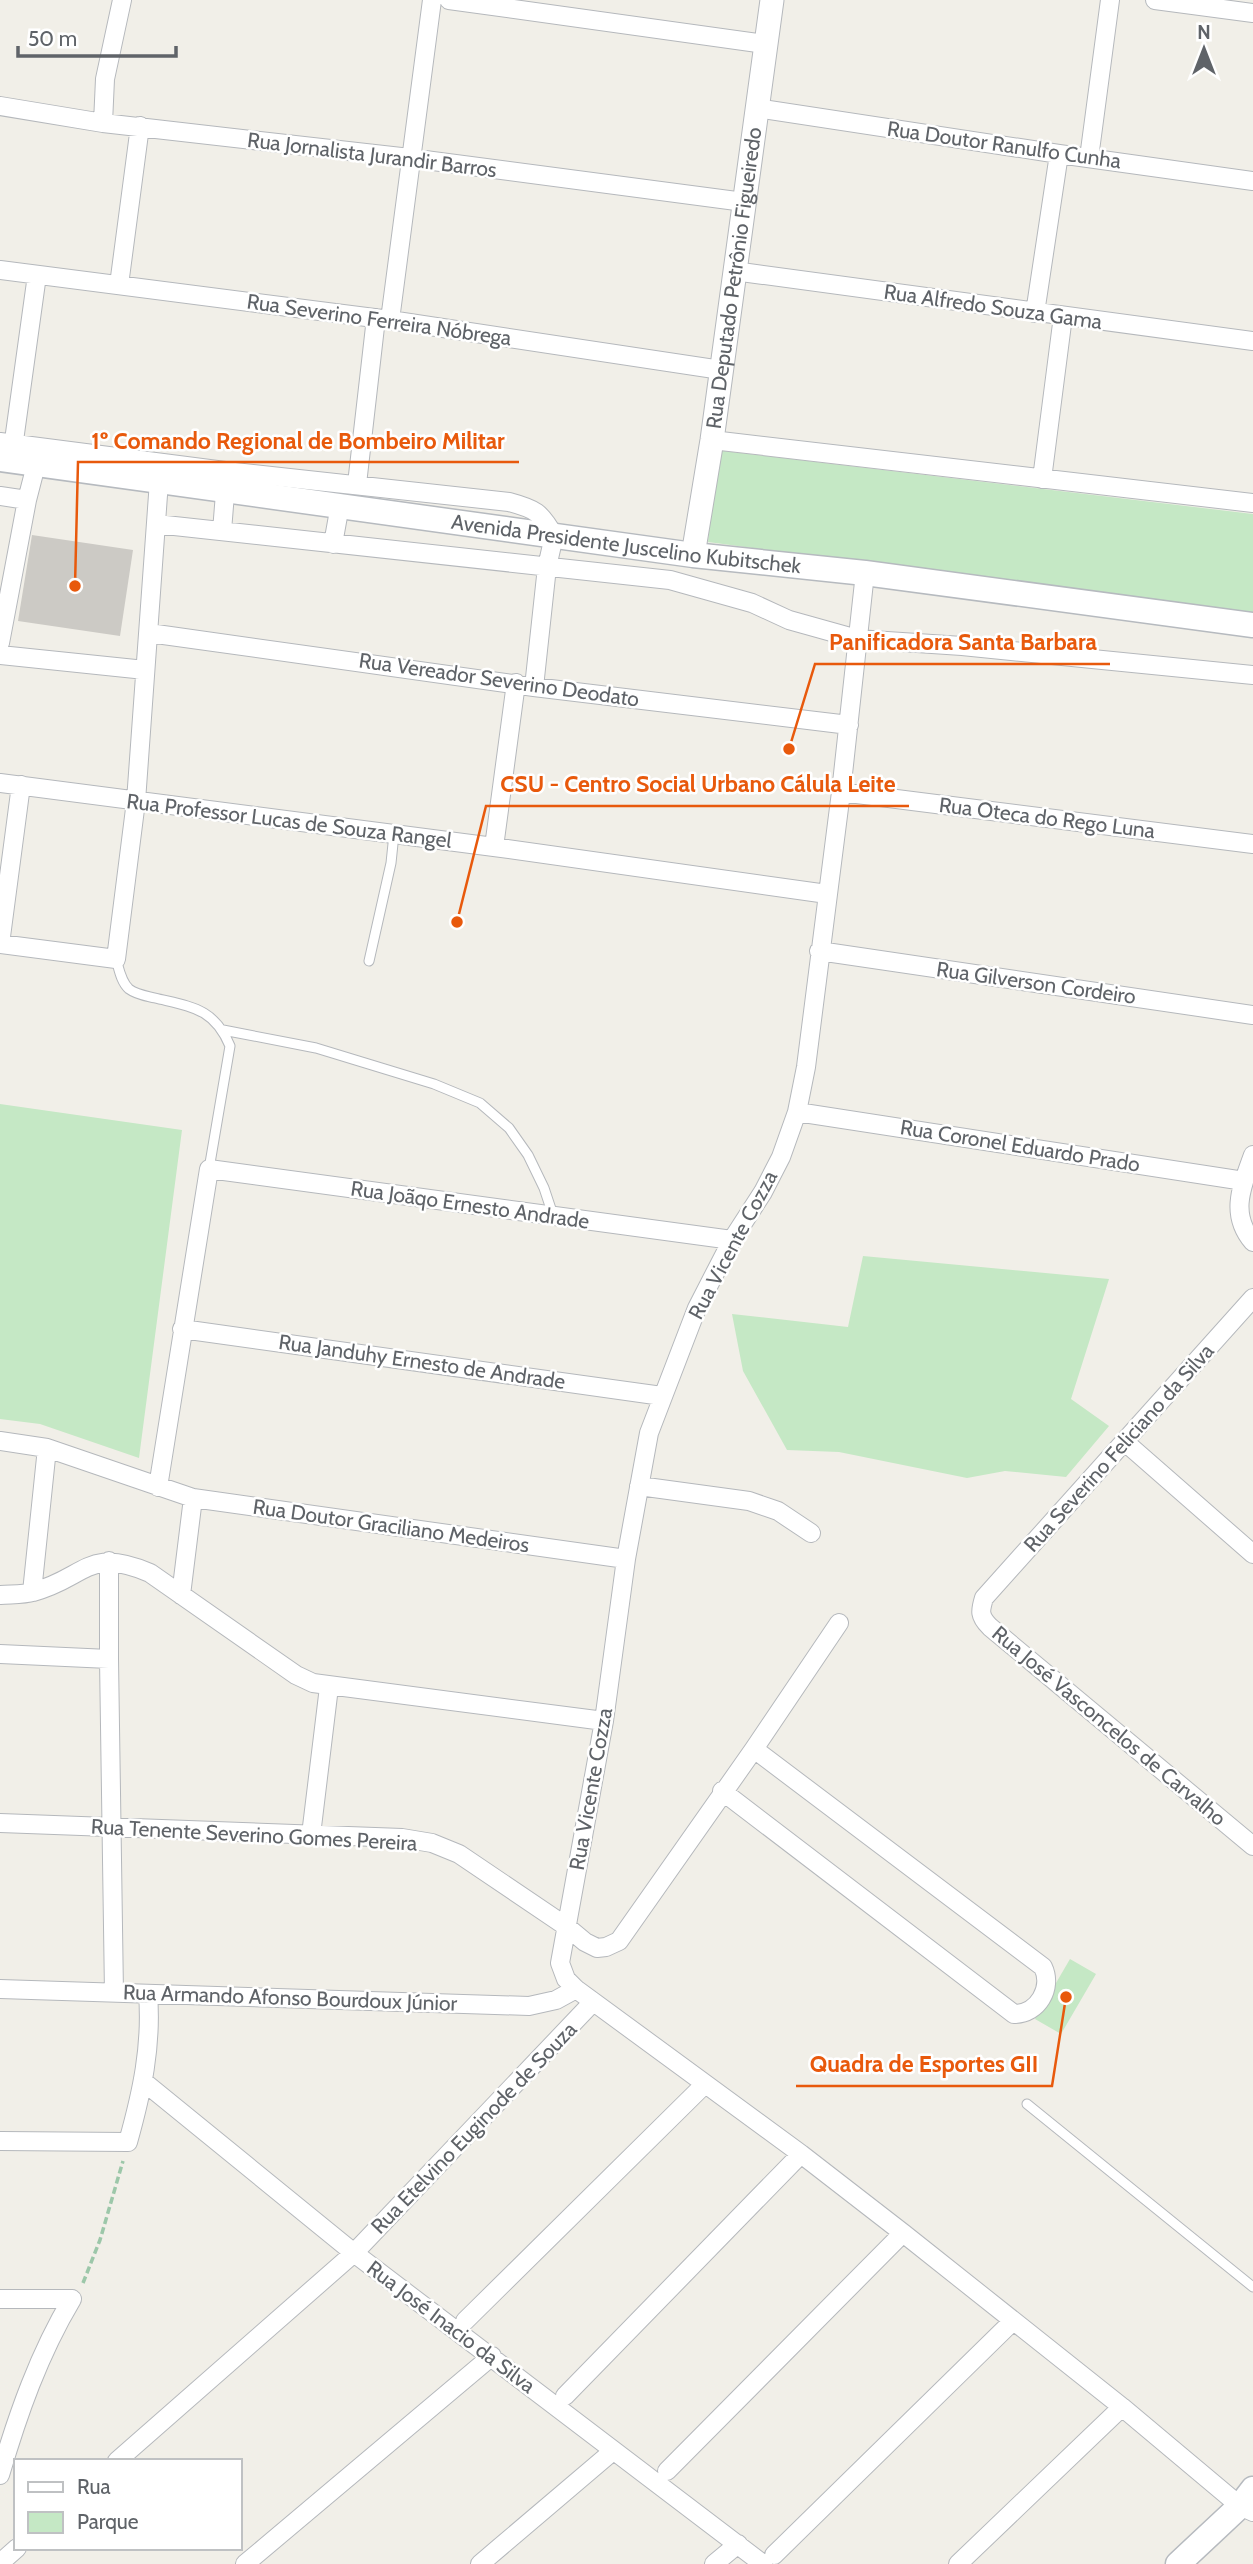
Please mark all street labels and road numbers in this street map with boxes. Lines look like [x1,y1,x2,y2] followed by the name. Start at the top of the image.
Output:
[885,116,1123,173] street label: Rua Doutor Ranulfo Cunha
[701,125,767,430] street label: Rua Deputado Petrônio Figueiredo
[246,127,498,182] street label: Rua Jornalista Jurandir Barros
[882,279,1104,334] street label: Rua Alfredo Souza Gama
[245,289,513,350] street label: Rua Severino Ferreira Nóbrega
[450,509,803,578] street label: Avenida Presidente Juscelino Kubitschek
[357,647,641,712] street label: Rua Vereador Severino Deodato
[125,788,453,853] street label: Rua Professor Lucas de Souza Rangel
[938,792,1156,843] street label: Rua Oteca do Rego Luna
[935,956,1137,1009] street label: Rua Gilverson Cordeiro
[898,1114,1142,1177] street label: Rua Coronel Eduardo Prado
[683,1166,782,1323] street label: Rua Vicente Cozza
[349,1175,591,1234] street label: Rua Joãqo Ernesto Andrade
[277,1329,567,1394] street label: Rua Janduhy Ernesto de Andrade
[1018,1338,1219,1557] street label: Rua Severino Feliciano da Silva
[251,1494,531,1557] street label: Rua Doutor Graciliano Medeiros
[987,1620,1231,1831] street label: Rua José Vasconcelos de Carvalho
[564,1706,617,1872] street label: Rua Vicente Cozza
[90,1813,418,1856] street label: Rua Tenente Severino Gomes Pereira
[122,1979,458,2016] street label: Rua Armando Afonso Bourdoux Júnior
[366,2017,582,2239] street label: Rua Etelvino Euginode de Souza
[362,2255,540,2398] street label: Rua José Inacio da Silva

